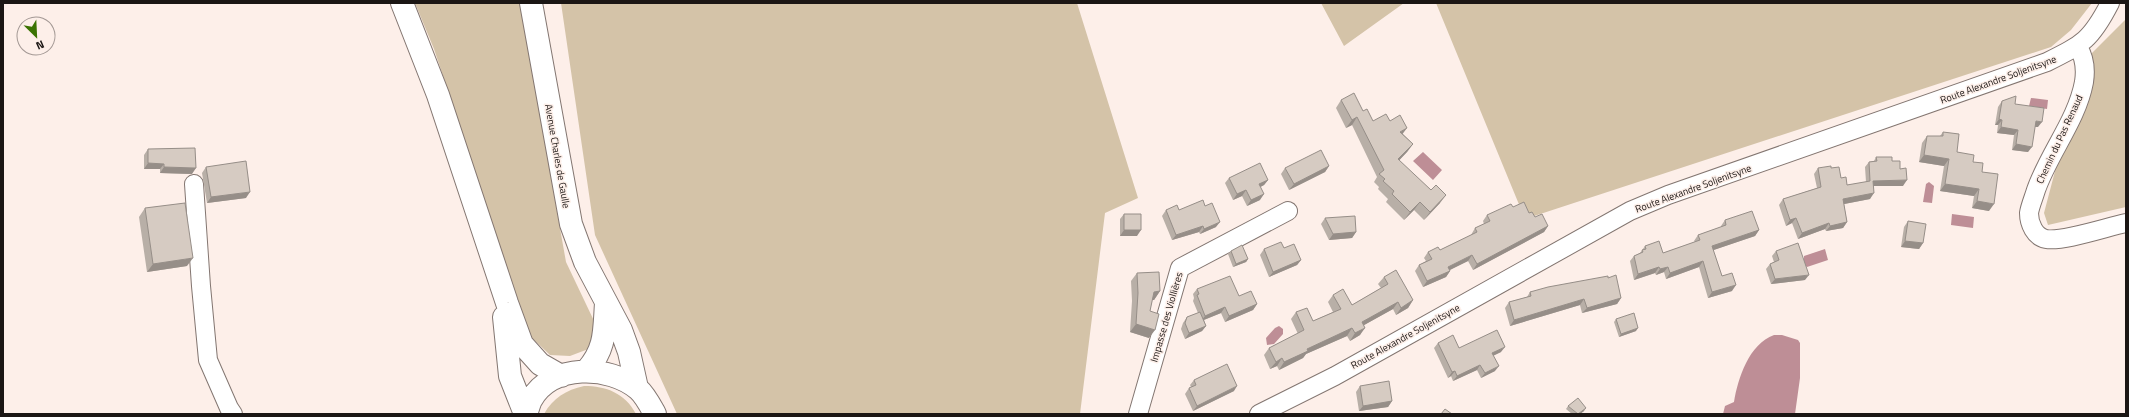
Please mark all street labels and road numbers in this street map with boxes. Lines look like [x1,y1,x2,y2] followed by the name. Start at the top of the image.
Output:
[1938,51,2058,107] street label: Route Alexandre Soljenitsyne
[2032,92,2087,186] street label: Chemin du Pas Renaud
[541,103,574,209] street label: Avenue Charles de Gaulle
[1633,160,1753,216] street label: Route Alexandre Soljenitsyne
[1146,270,1187,364] street label: Impasse des Viollières
[1348,300,1462,373] street label: Route Alexandre Soljenitsyne

